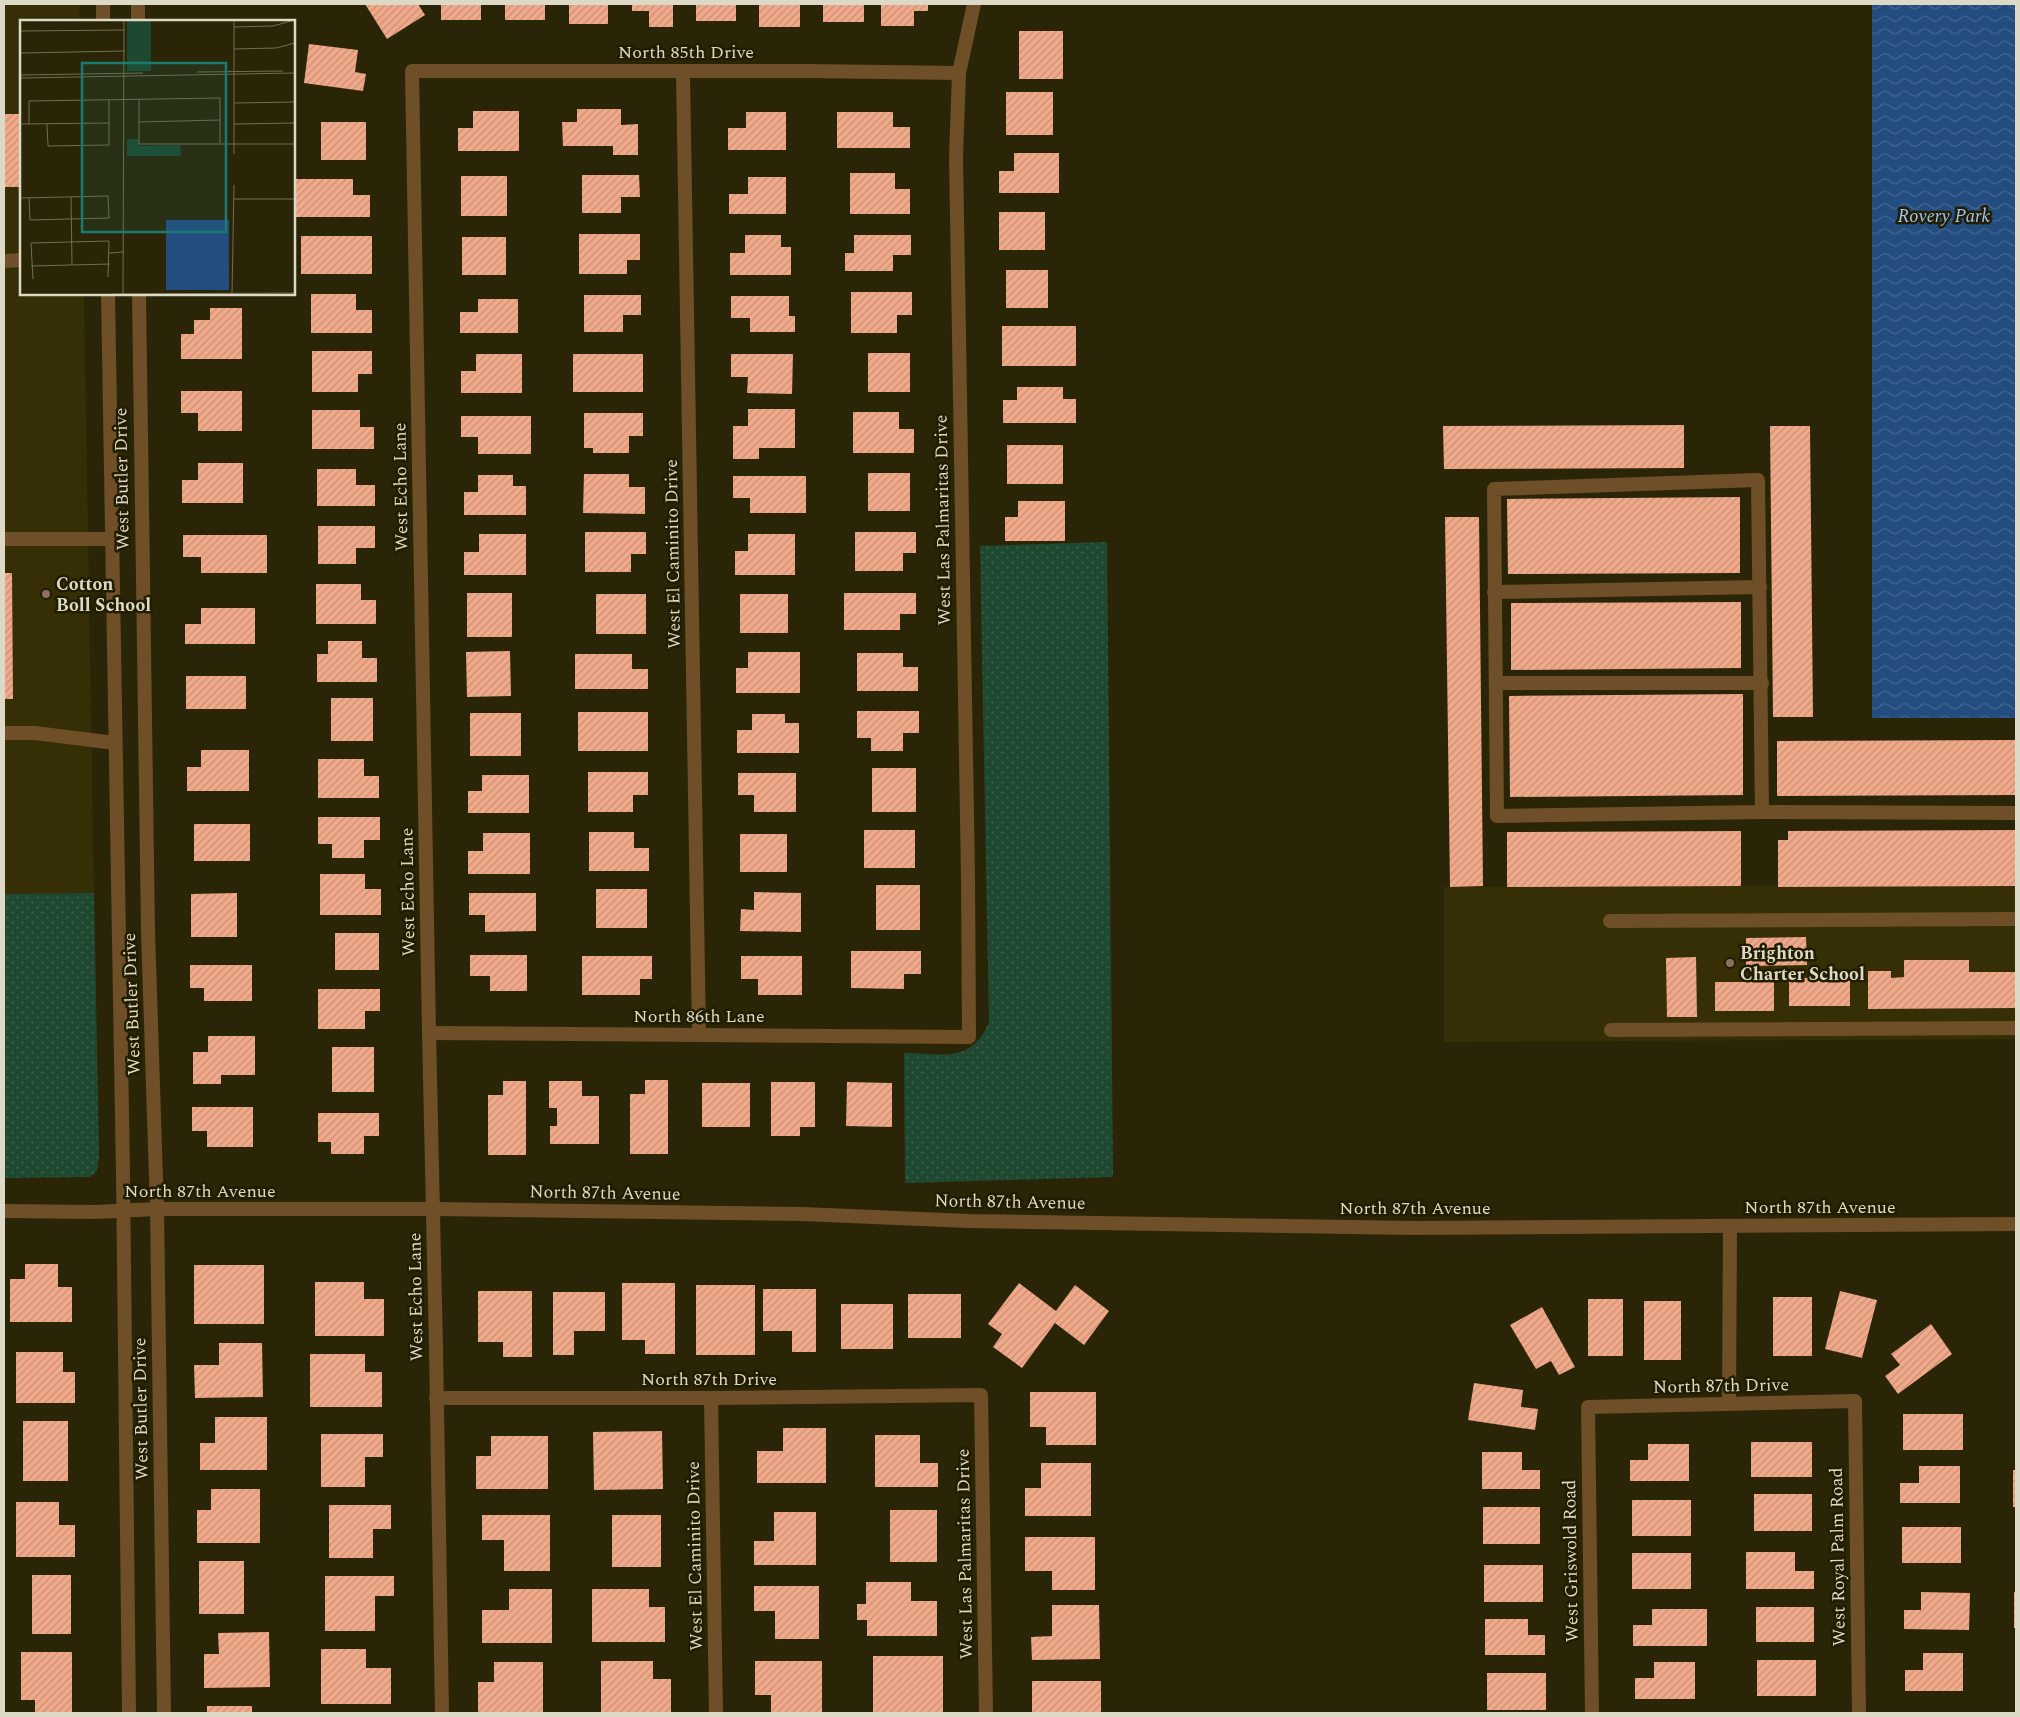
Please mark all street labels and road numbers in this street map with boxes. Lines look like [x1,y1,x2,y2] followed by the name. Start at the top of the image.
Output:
[618,39,754,66] street label: North 85th Drive
[107,408,137,550] street label: West Butler Drive
[928,414,958,626] street label: West Las Palmaritas Drive
[386,422,416,552] street label: West Echo Lane
[658,459,688,649] street label: West El Caminito Drive
[393,827,423,957] street label: West Echo Lane
[116,932,148,1076] street label: West Butler Drive
[633,1003,765,1030] street label: North 86th Lane
[124,1178,276,1205] street label: North 87th Avenue
[529,1178,681,1208] street label: North 87th Avenue
[934,1187,1086,1217] street label: North 87th Avenue
[1744,1194,1896,1221] street label: North 87th Avenue
[1339,1195,1491,1222] street label: North 87th Avenue
[401,1232,431,1362] street label: West Echo Lane
[126,1338,156,1480] street label: West Butler Drive
[641,1366,777,1393] street label: North 87th Drive
[1653,1371,1789,1401] street label: North 87th Drive
[950,1448,980,1660] street label: West Las Palmaritas Drive
[680,1461,710,1651] street label: West El Caminito Drive
[1823,1467,1853,1647] street label: West Royal Palm Road
[1556,1479,1586,1643] street label: West Griswold Road

